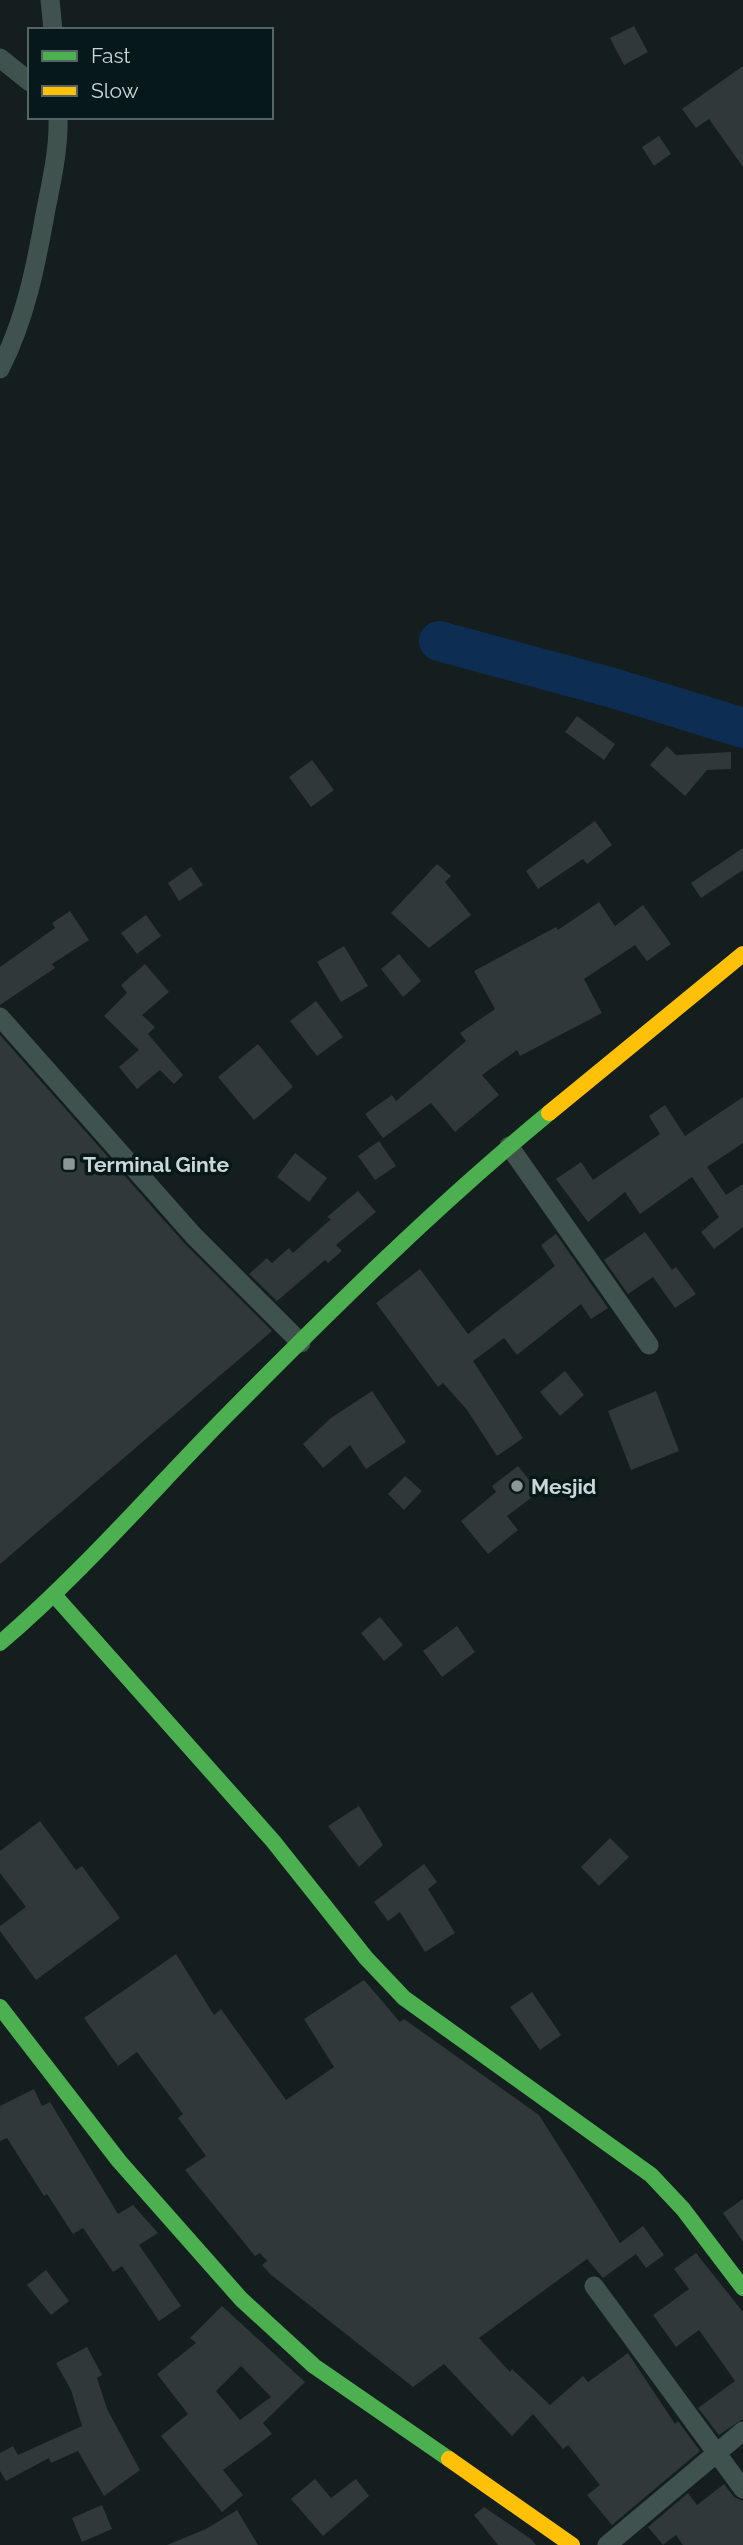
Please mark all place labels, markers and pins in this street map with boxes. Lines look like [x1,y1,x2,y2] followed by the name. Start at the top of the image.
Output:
[83,1152,230,1177] place label: Terminal Ginte
[61,1156,77,1172] marker: Terminal Ginte
[531,1474,596,1499] place label: Mesjid
[509,1478,525,1494] marker: Mesjid

